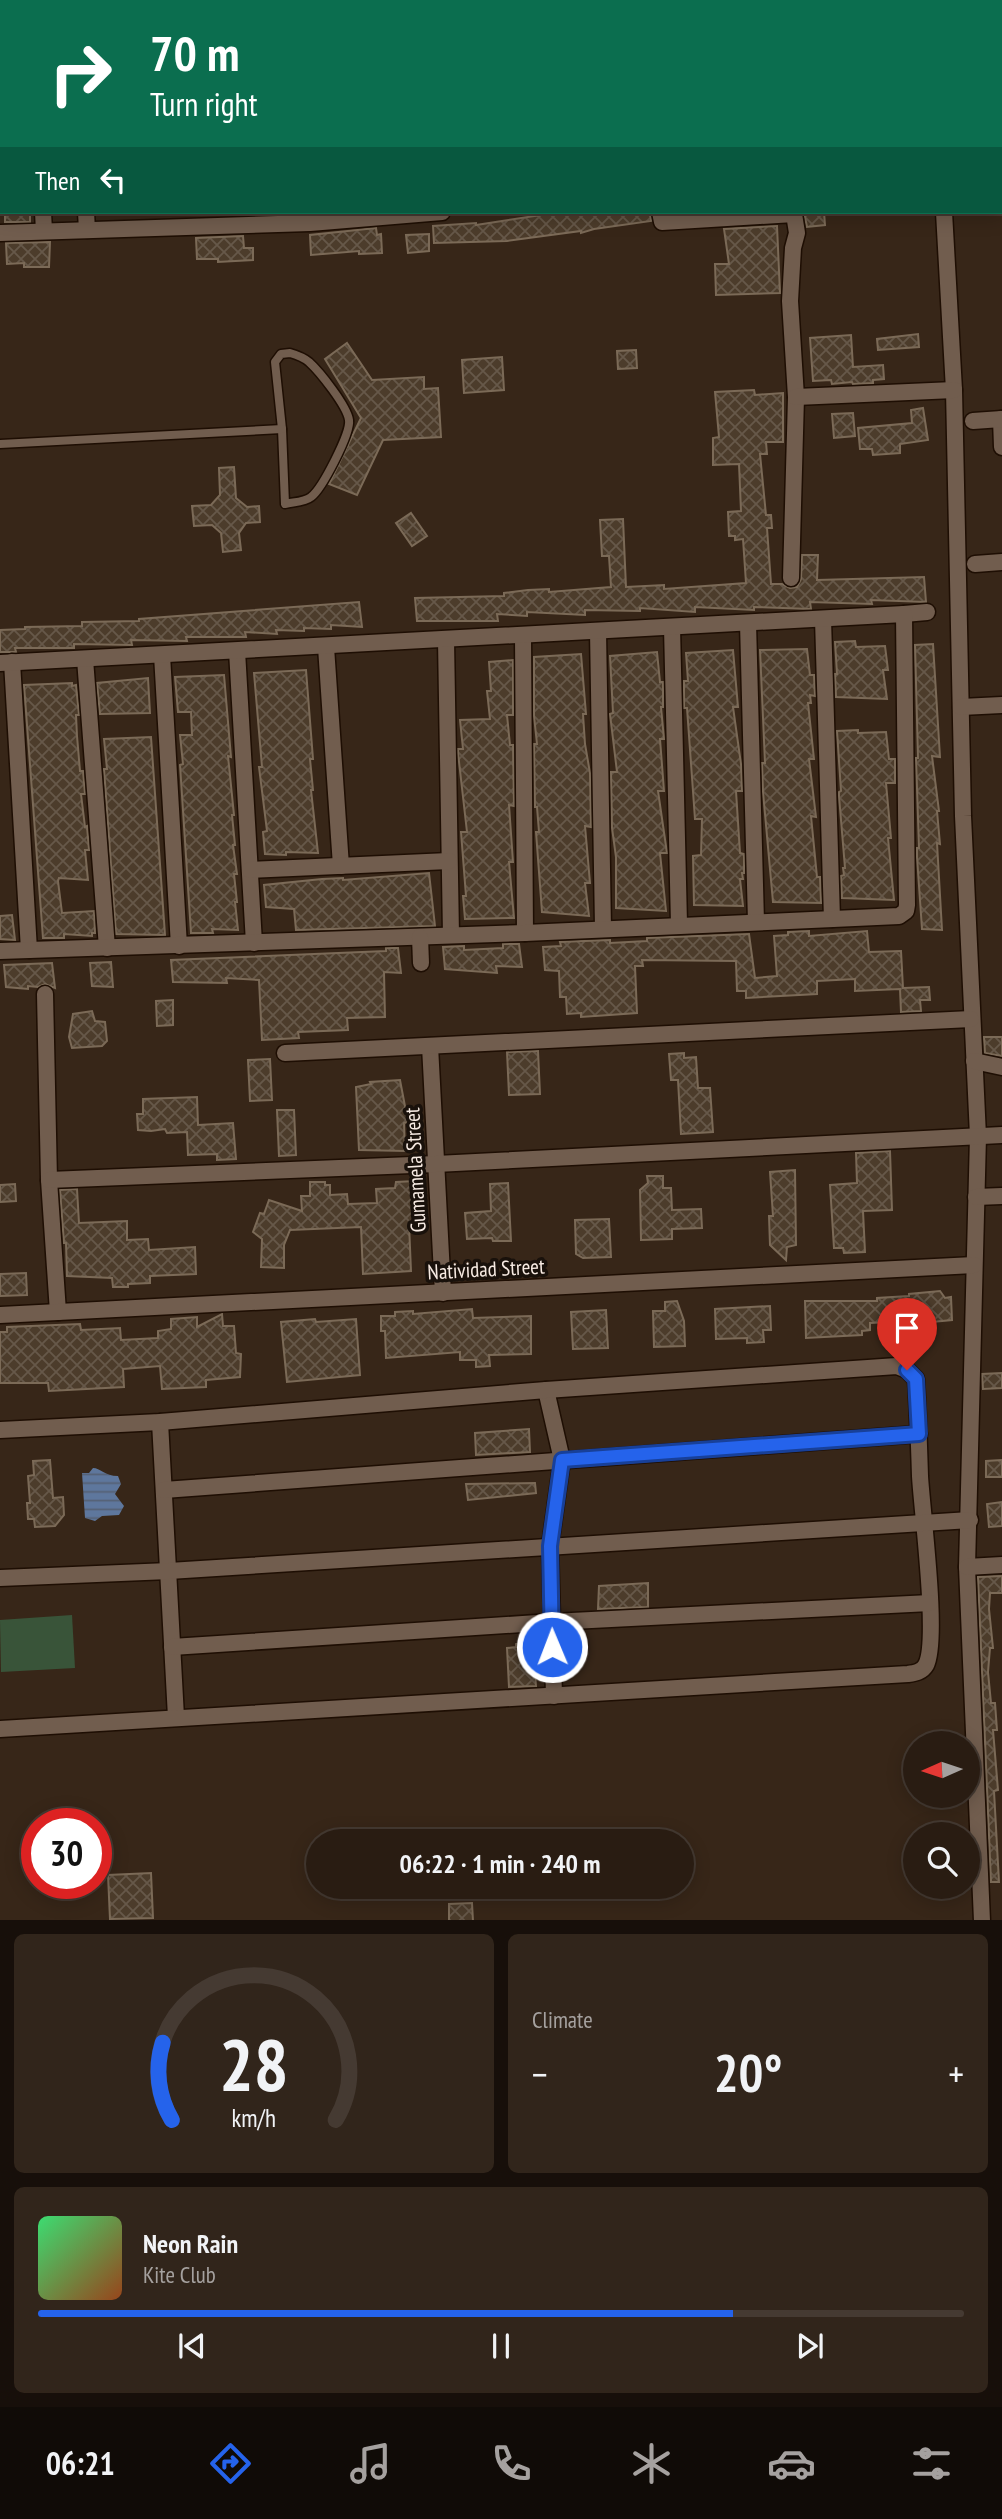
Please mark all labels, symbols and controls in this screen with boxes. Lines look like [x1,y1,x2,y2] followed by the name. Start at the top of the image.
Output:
[150,21,239,85] text: 70 m
[35,28,126,119] icon: right
[150,83,258,125] text: Turn right
[94,161,132,199] icon: left
[35,164,80,197] text: Then
[398,1107,432,1233] street label: Gumamela Street
[427,1252,545,1286] street label: Natividad Street
[877,1298,937,1370] pin
[888,1309,926,1347] icon: arrive
[515,1610,589,1684] position arrow
[903,1731,980,1808] north arrow
[903,1731,980,1899] map controls
[21,1808,112,1899] speed limit sign: 30
[903,1822,980,1899] button: search
[400,1847,600,1880] text: 06:22 · 1 min · 240 m
[532,2005,593,2034] text: Climate
[219,2016,289,2110] text: 28
[714,2039,782,2106] text: 20°
[532,2049,548,2098] text: −
[948,2049,964,2098] text: +
[232,2101,276,2133] text: km/h
[143,2227,238,2260] text: Neon Rain
[143,2260,216,2289] text: Kite Club
[173,2327,211,2365] icon: previous
[482,2327,520,2365] icon: pause
[791,2327,829,2365] icon: next
[206,2439,255,2488] icon: directions
[346,2439,395,2488] icon: music
[487,2439,536,2488] icon: phone
[627,2439,676,2488] icon: climate
[767,2439,816,2488] icon: car
[907,2439,956,2488] icon: filters
[46,2442,115,2484] text: 06:21

